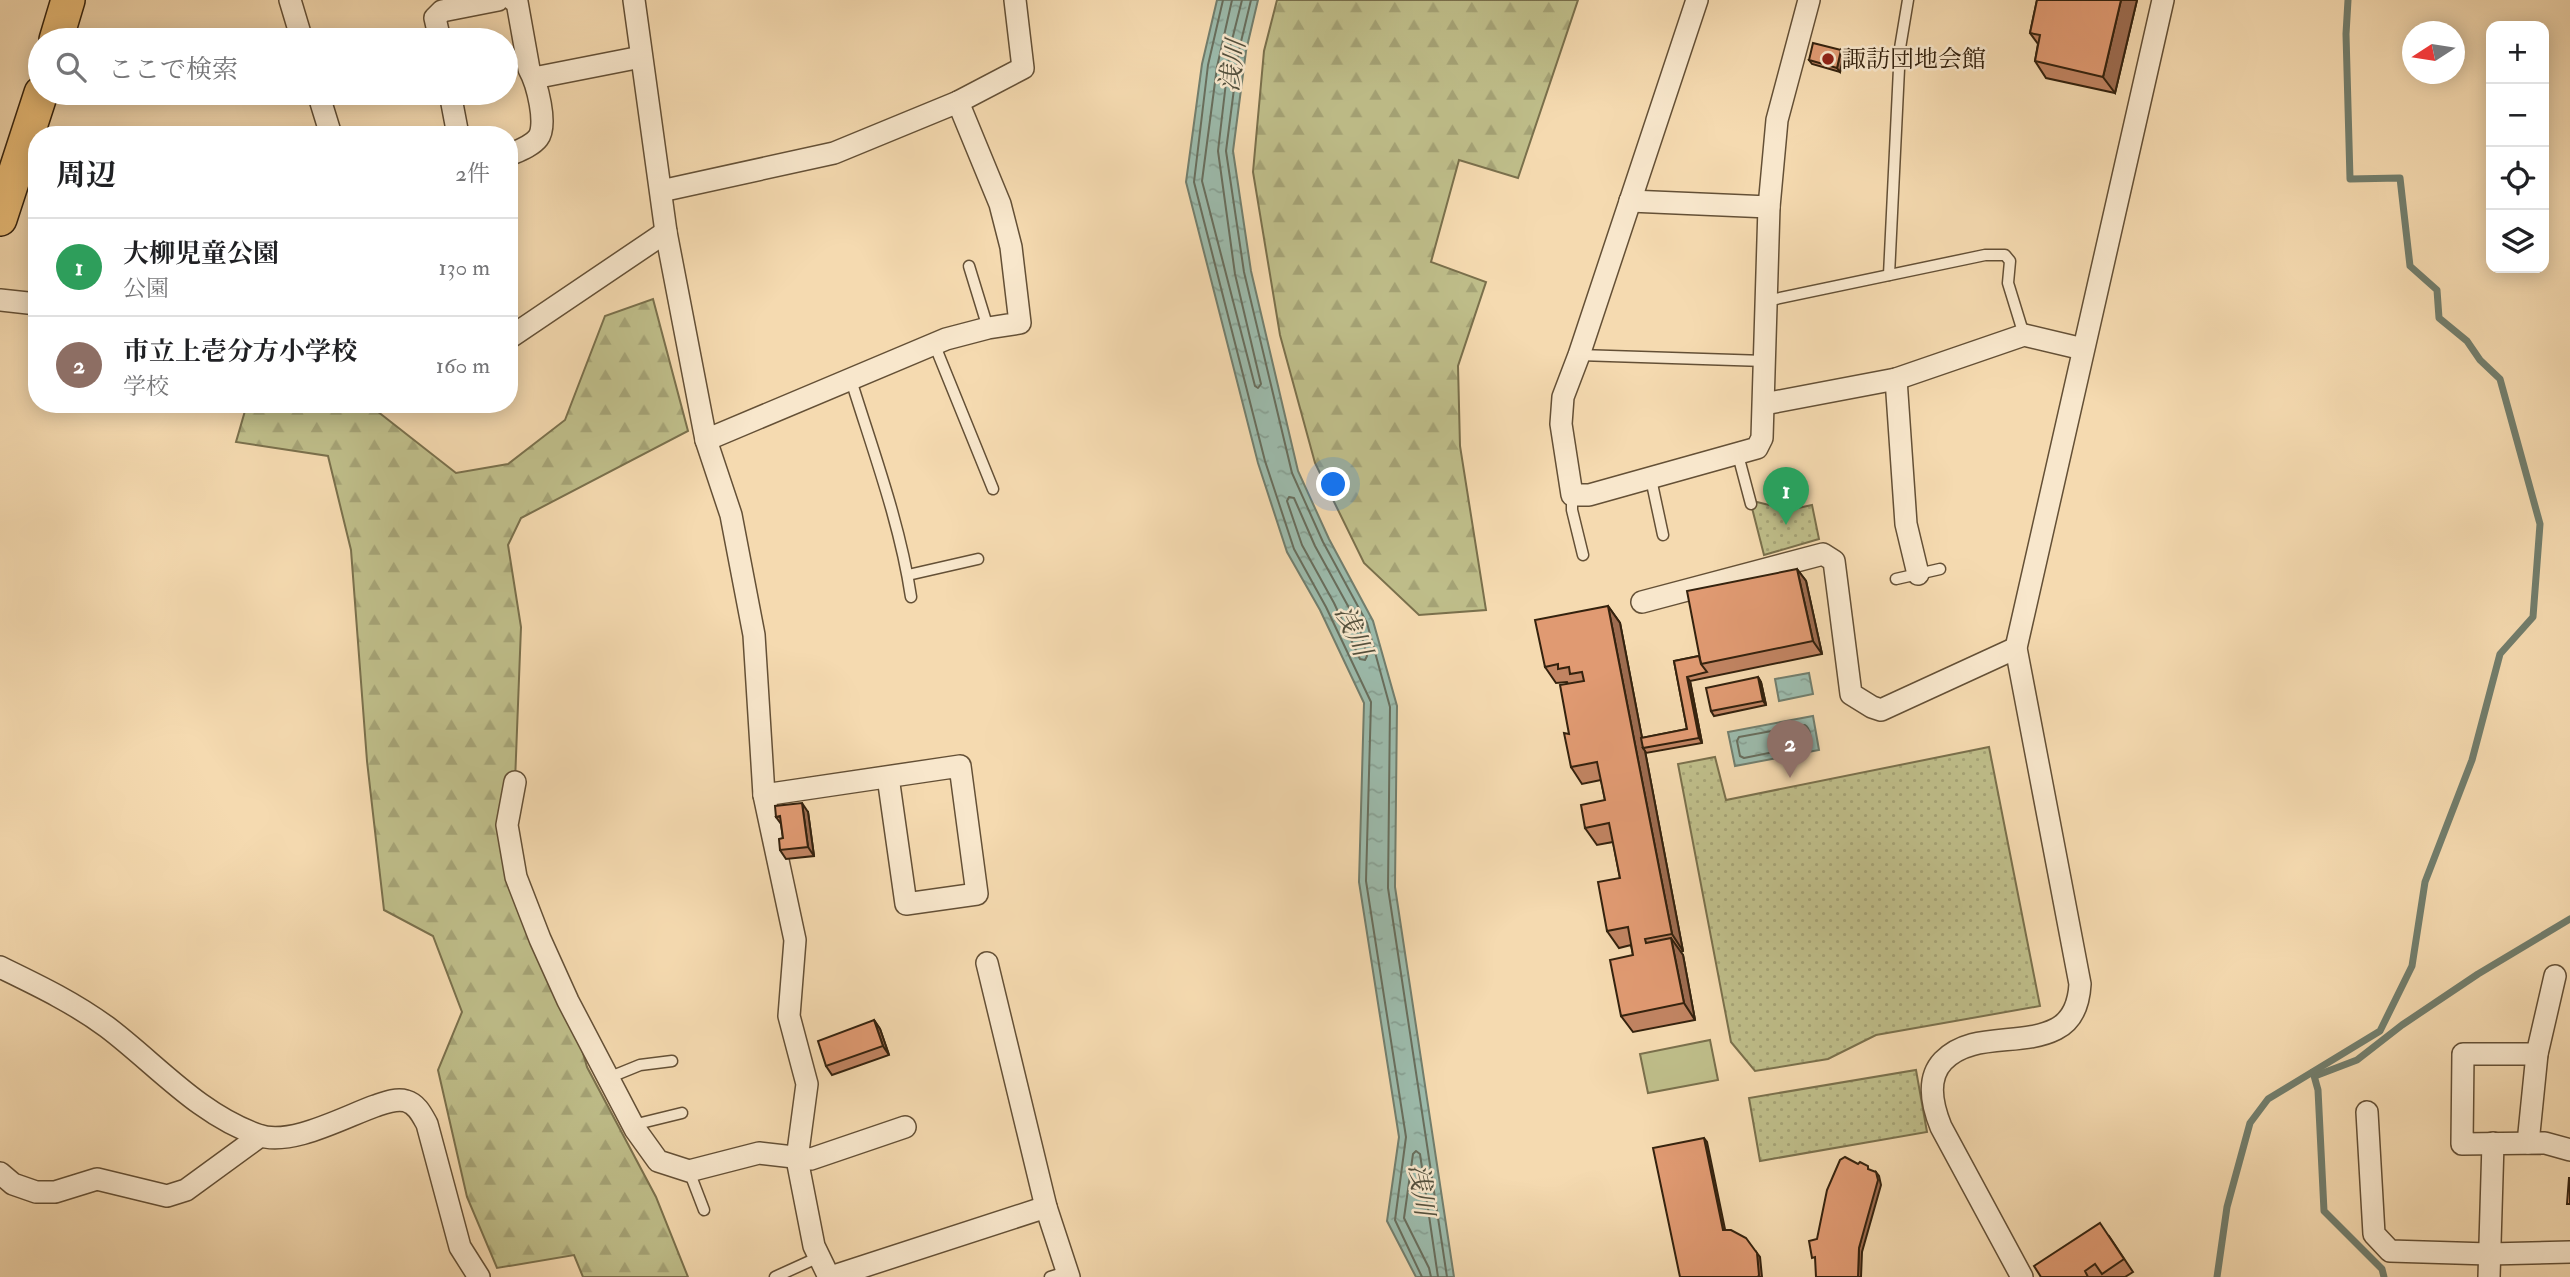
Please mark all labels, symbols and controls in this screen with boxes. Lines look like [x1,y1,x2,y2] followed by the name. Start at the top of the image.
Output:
[2402,21,2465,84] north arrow
[2486,21,2549,273] map controls
[2486,21,2549,84] button: +
[28,28,518,105] search box
[1214,35,1253,94] water label: 浅川
[1842,44,1986,75] place label: 諏訪団地会館
[52,48,90,86] icon: search
[1820,51,1836,67] marker: 諏訪団地会館
[108,54,238,86] text: ここで検索
[2486,84,2549,147] button: −
[2486,147,2549,210] button: locate
[56,157,116,194] text: 周辺
[455,159,490,188] text: 2件
[2486,210,2549,273] button: layers
[123,238,279,270] text: 大柳児童公園
[75,253,83,282] text: 1
[438,253,490,282] text: 130 m
[123,274,169,303] text: 公園
[123,336,357,368] text: 市立上壱分方小学校
[73,351,85,380] text: 2
[436,351,490,380] text: 160 m
[123,372,169,401] text: 学校
[1316,467,1350,501] your location
[1763,467,1809,525] pin: 1
[1328,601,1379,664] water label: 浅川
[1767,720,1813,778] pin: 2
[1402,1162,1441,1221] water label: 浅川

